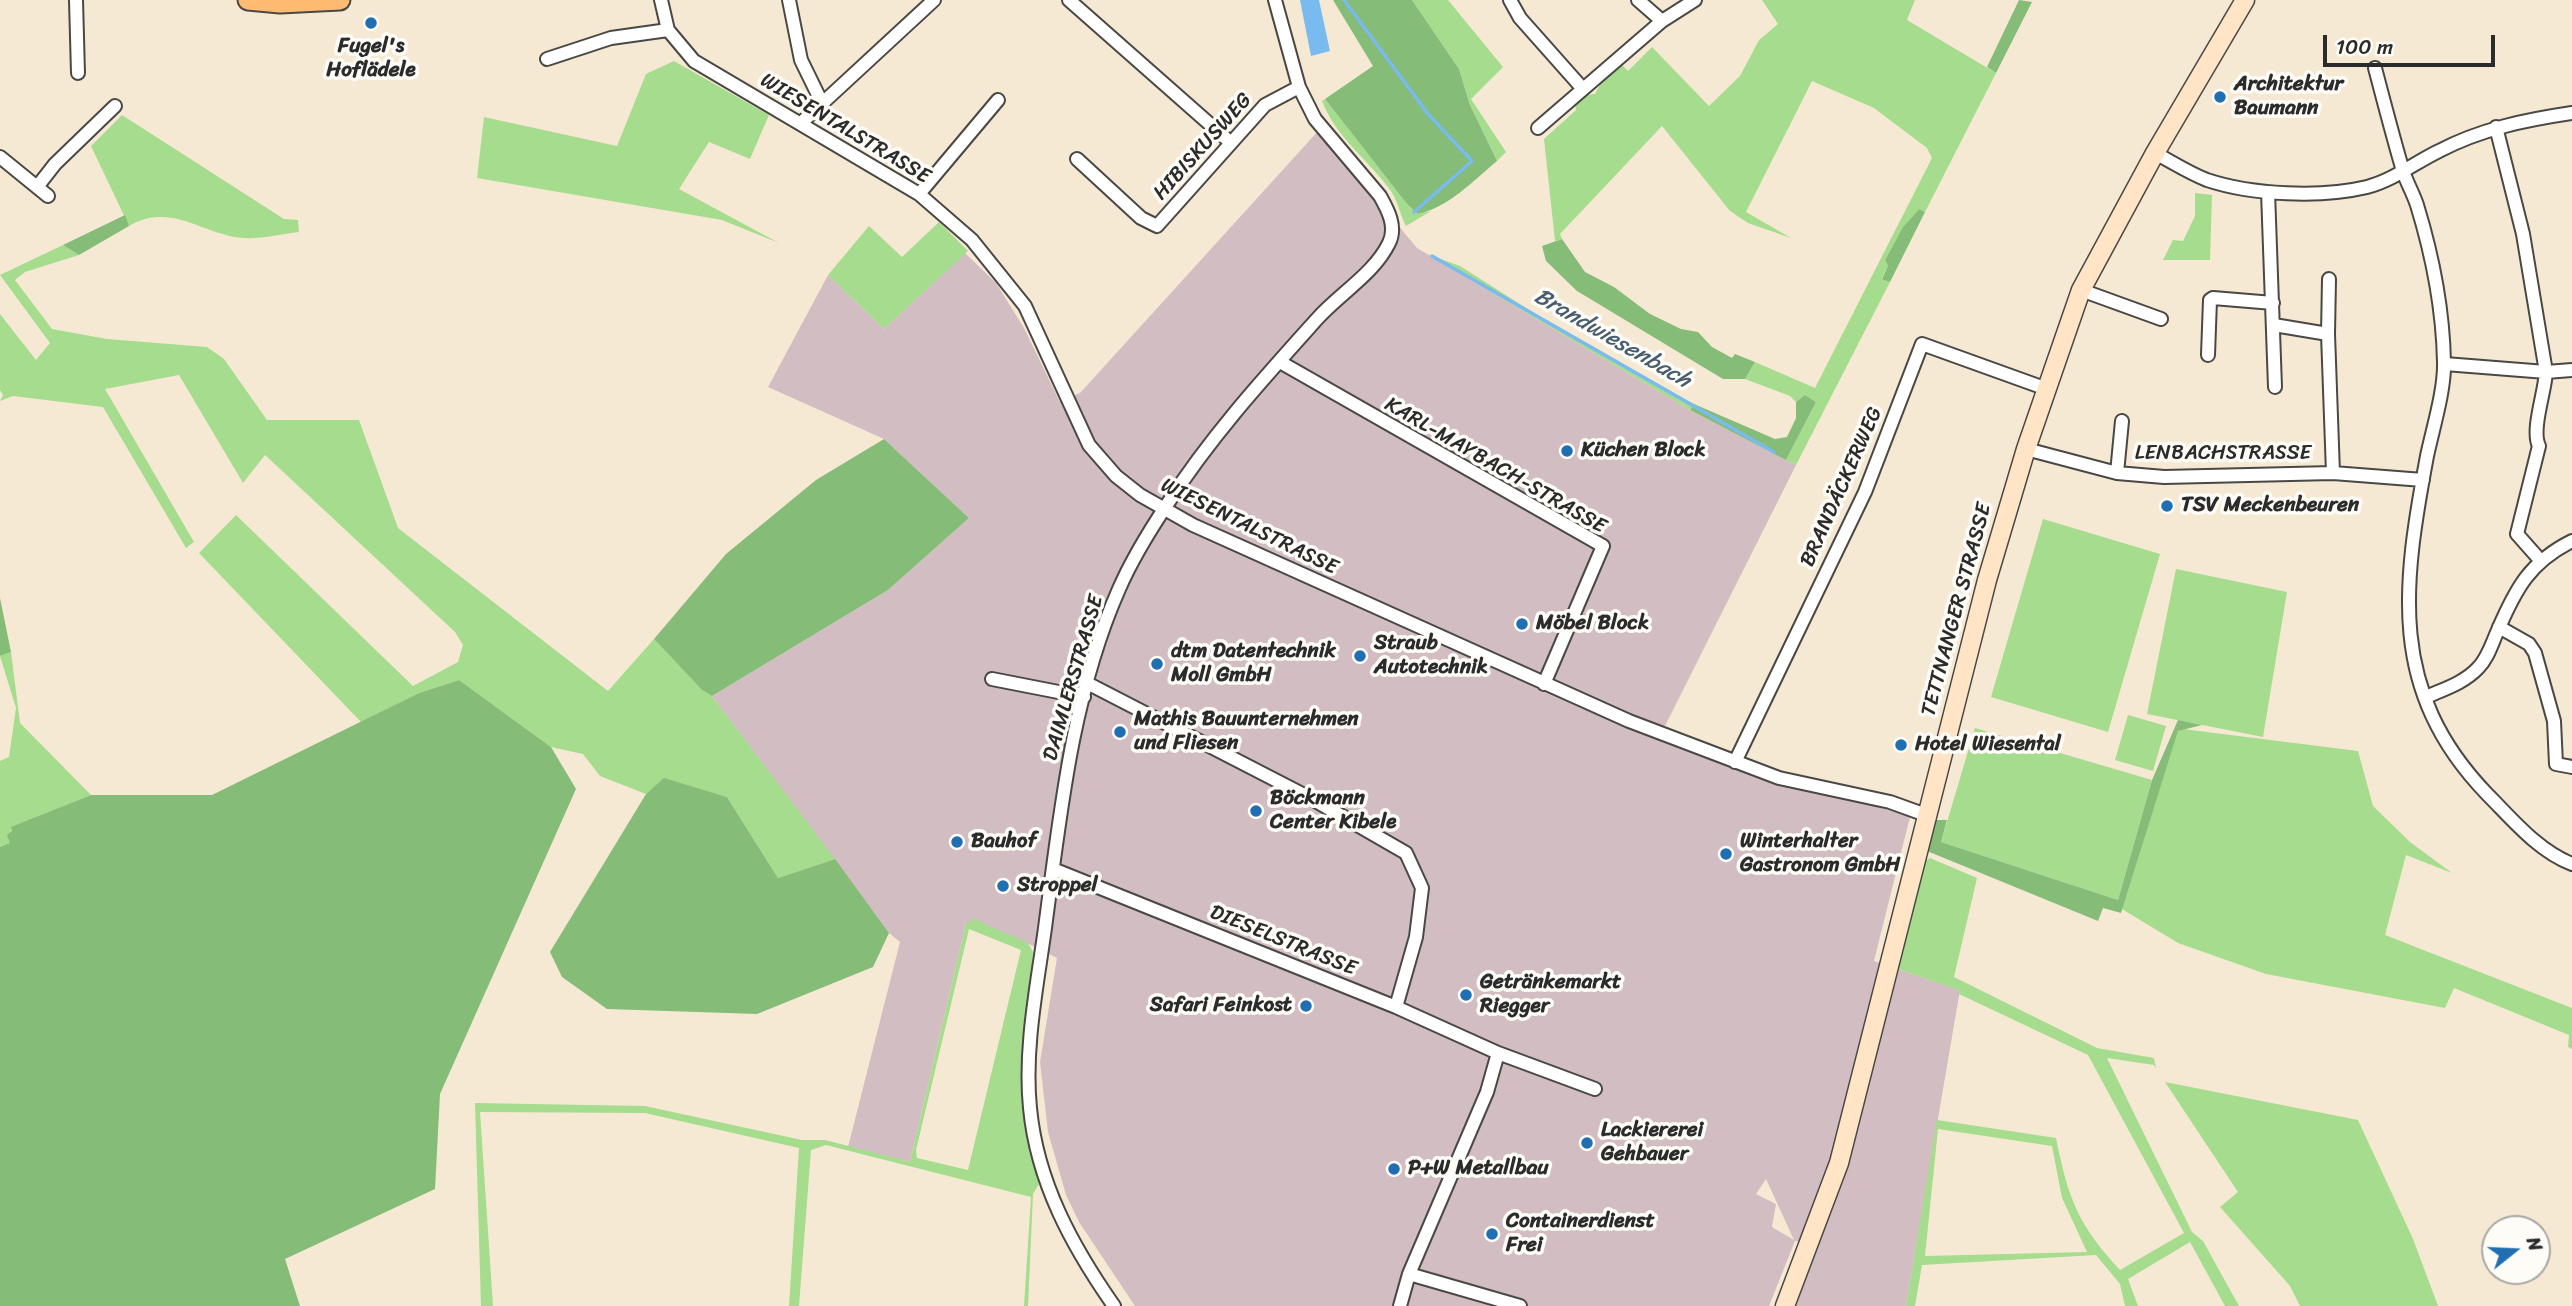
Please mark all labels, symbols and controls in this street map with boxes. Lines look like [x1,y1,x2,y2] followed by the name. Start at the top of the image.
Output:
[363,15,379,31] marker: Fugel's Hoflädele
[2327,21,2498,65] scale bar
[2336,28,2393,66] text: 100 m
[326,34,416,84] place label: Fugel's Hoflädele
[755,68,935,190] street label: WIESENTALSTRASSE
[2234,72,2343,122] place label: Architektur Baumann
[1148,88,1258,206] street label: HIBISKUSWEG
[2212,89,2228,105] marker: Architektur Baumann
[1529,283,1695,395] water label: Brandwiesenbach
[1380,392,1610,540] street label: KARL-MAYBACH-STRASSE
[1795,403,1889,571] street label: BRANDÄCKERWEG
[1581,438,1706,464] place label: Küchen Block
[2135,441,2311,467] street label: LENBACHSTRASSE
[1559,443,1575,459] marker: Küchen Block
[1156,473,1342,581] street label: WIESENTALSTRASSE
[2181,493,2359,519] place label: TSV Meckenbeuren
[2159,498,2175,514] marker: TSV Meckenbeuren
[1916,501,1998,719] street label: TETTNANGER STRASSE
[1038,592,1110,764] street label: DAIMLERSTRASSE
[1536,611,1649,637] place label: Möbel Block
[1514,616,1530,632] marker: Möbel Block
[1374,631,1488,681] place label: Straub Autotechnik
[1171,639,1336,689] place label: dtm Datentechnik Moll GmbH
[1352,648,1368,664] marker: Straub Autotechnik
[1149,656,1165,672] marker: dtm Datentechnik Moll GmbH
[1134,707,1359,757] place label: Mathis Bauunternehmen und Fliesen
[1112,724,1128,740] marker: Mathis Bauunternehmen und Fliesen
[1915,732,2061,758] place label: Hotel Wiesental
[1893,737,1909,753] marker: Hotel Wiesental
[1270,786,1396,836] place label: Böckmann Center Kibele
[1248,803,1264,819] marker: Böckmann Center Kibele
[971,829,1037,855] place label: Bauhof
[1740,829,1900,879] place label: Winterhalter Gastronom GmbH
[949,834,965,850] marker: Bauhof
[1718,846,1734,862] marker: Winterhalter Gastronom GmbH
[1017,873,1098,899] place label: Stroppel
[995,878,1011,894] marker: Stroppel
[1206,900,1360,982] street label: DIESELSTRASSE
[1480,970,1621,1020] place label: Getränkemarkt Riegger
[1458,987,1474,1003] marker: Getränkemarkt Riegger
[1150,993,1292,1019] place label: Safari Feinkost
[1298,998,1314,1014] marker: Safari Feinkost
[1601,1118,1703,1168] place label: Lackiererei Gehbauer
[1579,1135,1595,1151] marker: Lackiererei Gehbauer
[1408,1156,1548,1182] place label: P+W Metallbau
[1386,1161,1402,1177] marker: P+W Metallbau
[1506,1209,1655,1259] place label: Containerdienst Frei
[2481,1215,2551,1285] north arrow
[1484,1226,1500,1242] marker: Containerdienst Frei
[2517,1233,2552,1255] text: N

